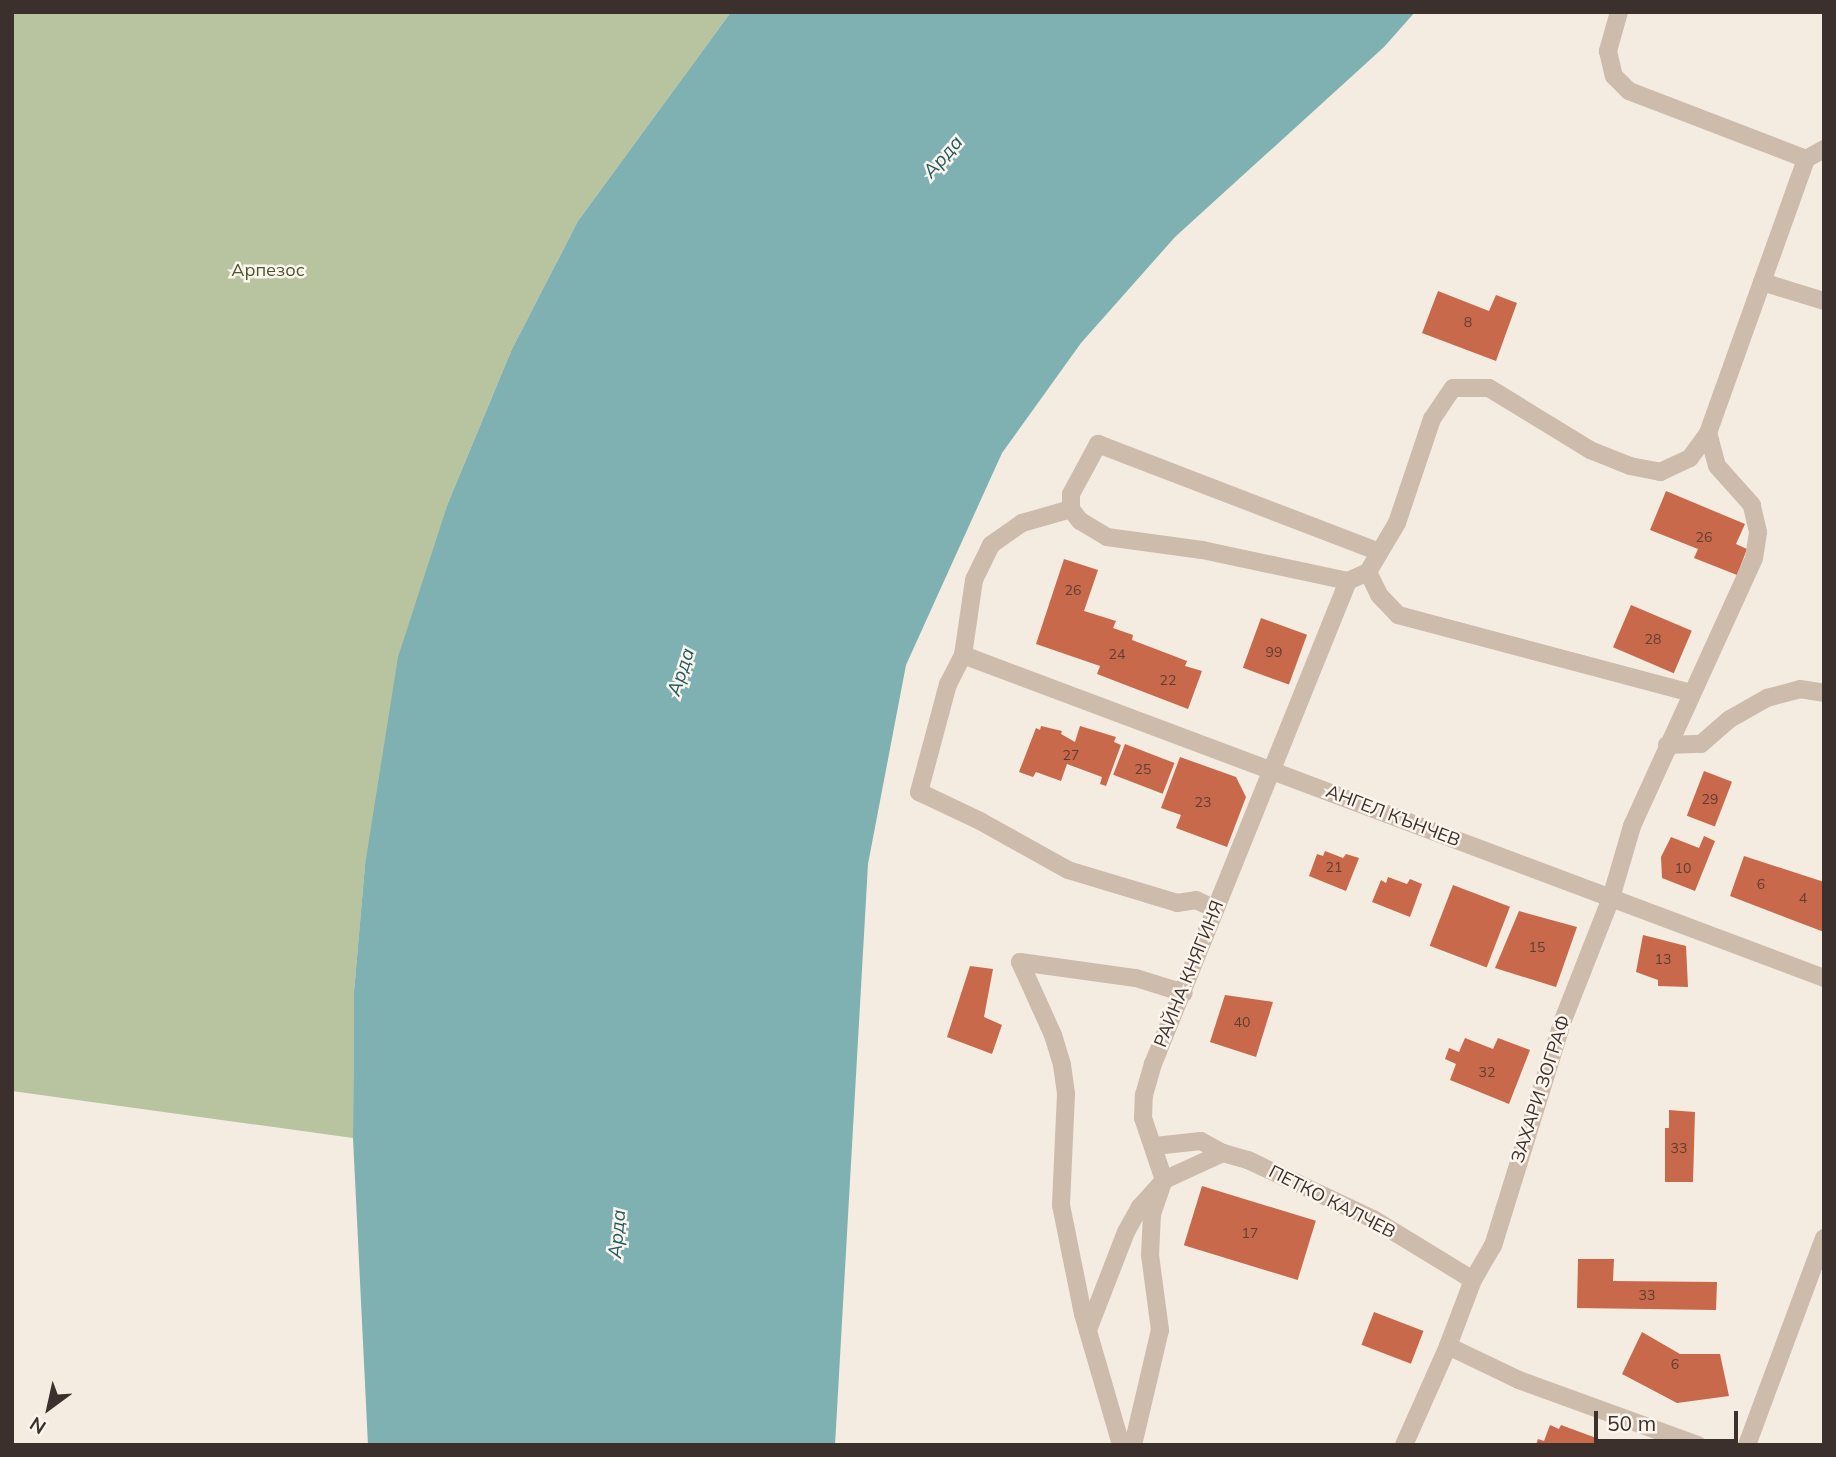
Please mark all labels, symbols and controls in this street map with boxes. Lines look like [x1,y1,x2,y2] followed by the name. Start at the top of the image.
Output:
[918,131,968,183] water label: Арда
[231,259,305,281] park label: Арпезос
[1464,314,1472,330] house number: 8
[1696,529,1712,545] house number: 26
[1065,582,1081,598] house number: 26
[1645,631,1661,647] house number: 28
[1266,644,1282,660] house number: 99
[663,645,699,699] water label: Арда
[1109,646,1125,662] house number: 24
[1160,672,1176,688] house number: 22
[1063,747,1079,763] house number: 27
[1135,761,1151,777] house number: 25
[1323,781,1463,851] street label: АНГЕЛ КЪНЧЕВ
[1702,791,1718,807] house number: 29
[1195,794,1211,810] house number: 23
[1326,859,1342,875] house number: 21
[1675,860,1691,876] house number: 10
[1757,876,1765,892] house number: 6
[1799,890,1807,906] house number: 4
[1150,897,1228,1051] street label: РАЙНА КНЯГИНЯ
[1529,939,1545,955] house number: 15
[1655,951,1671,967] house number: 13
[1507,1012,1575,1166] street label: ЗАХАРИ ЗОГРАФ
[1234,1014,1250,1030] house number: 40
[1479,1064,1495,1080] house number: 32
[1671,1140,1687,1156] house number: 33
[1265,1161,1399,1243] street label: ПЕТКО КАЛЧЕВ
[604,1209,630,1259] water label: Арда
[1242,1225,1258,1241] house number: 17
[1639,1287,1655,1303] house number: 33
[1671,1356,1679,1372] house number: 6
[14,1373,84,1443] north arrow
[1598,1398,1742,1442] scale bar
[1607,1410,1656,1436] text: 50 m
[25,1412,50,1440] text: N

